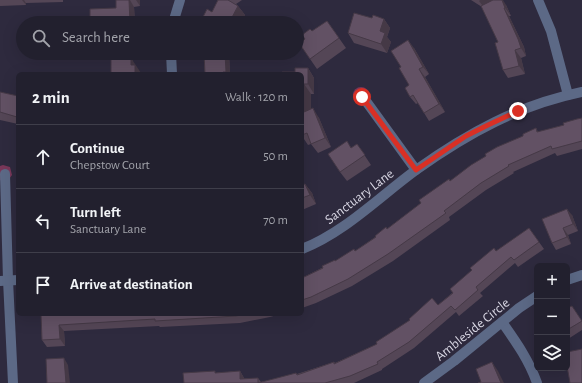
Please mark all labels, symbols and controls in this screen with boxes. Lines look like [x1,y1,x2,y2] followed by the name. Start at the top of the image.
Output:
[16,16,304,60] search box
[30,27,52,49] icon: search
[62,30,130,45] text: Search here
[353,88,371,106] route start
[32,89,70,106] text: 2 min
[225,91,288,104] text: Walk · 120 m
[509,102,527,120] route end
[70,141,125,156] text: Continue
[32,146,54,168] icon: ahead
[263,150,288,163] text: 50 m
[70,159,150,172] text: Chepstow Court
[323,167,397,227] street label: Sanctuary Lane
[70,205,121,220] text: Turn left
[32,210,54,232] icon: left
[263,214,288,227] text: 70 m
[70,223,146,236] text: Sanctuary Lane
[534,263,570,371] map controls
[534,263,570,299] button: +
[32,274,54,296] icon: arrive
[70,277,193,292] text: Arrive at destination
[433,296,513,364] street label: Ambleside Circle
[534,299,570,335] button: −
[534,335,570,371] button: layers

